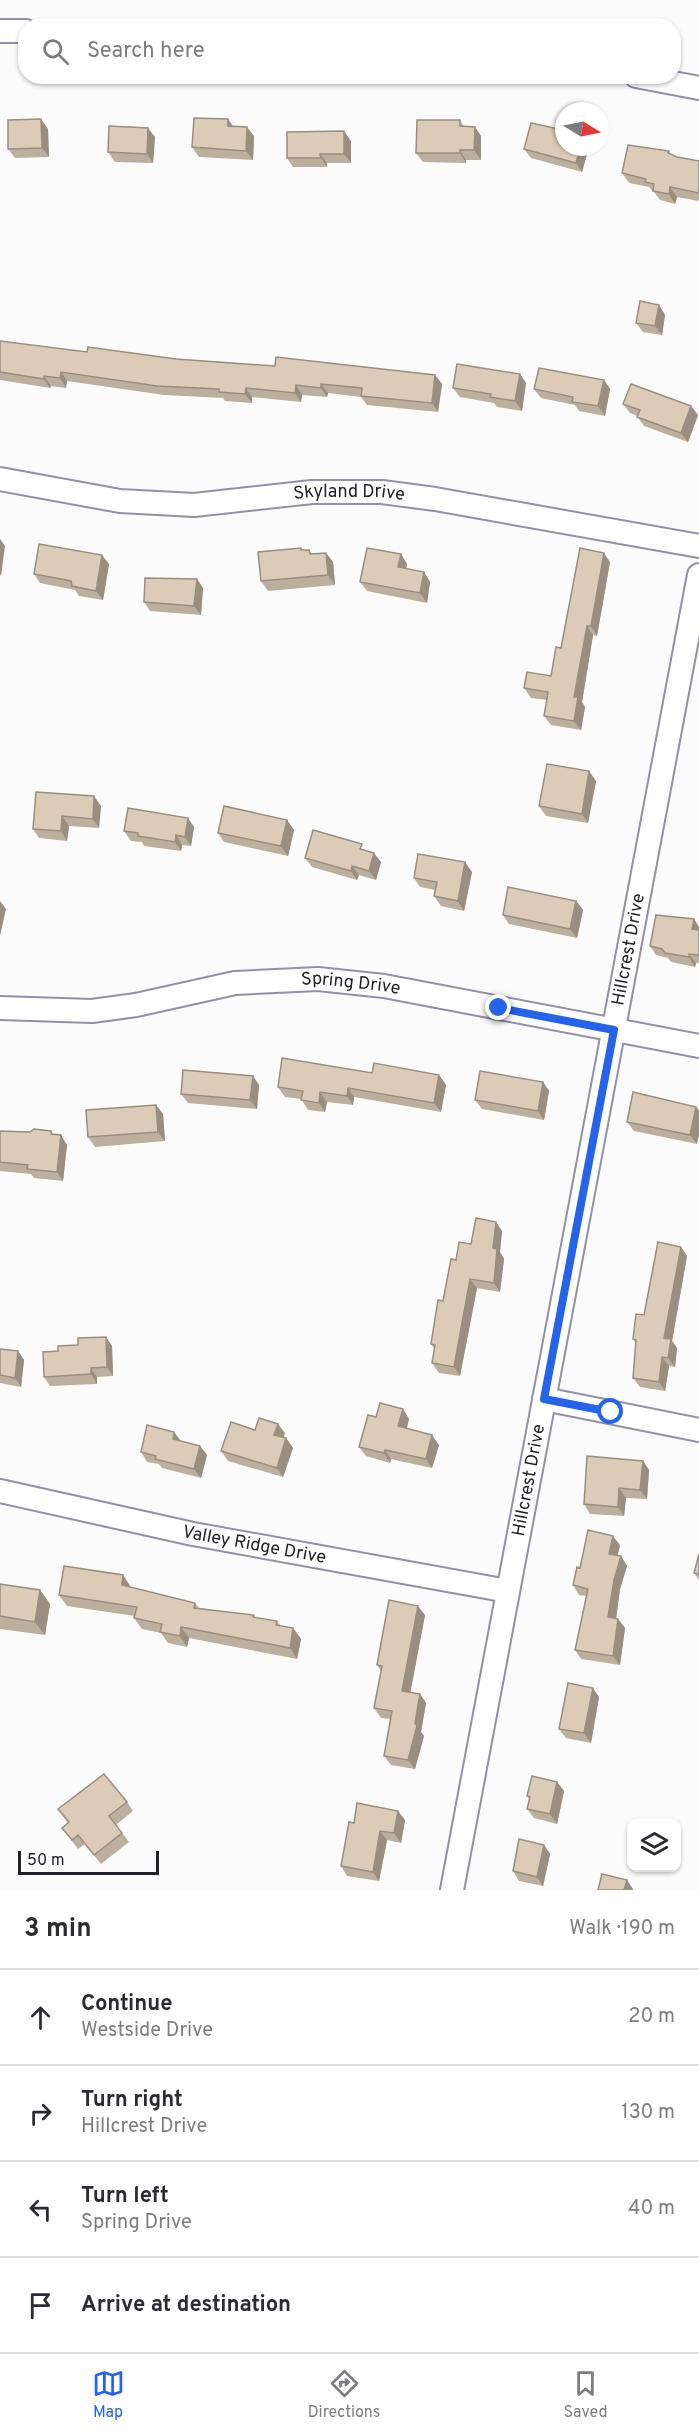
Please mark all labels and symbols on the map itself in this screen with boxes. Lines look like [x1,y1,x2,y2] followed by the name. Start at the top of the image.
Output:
[555,102,609,156] north arrow
[292,480,406,506] street label: Skyland Drive
[607,891,650,1007] street label: Hillcrest Drive
[301,967,402,1000] street label: Spring Drive
[485,994,511,1020] route end
[597,1398,623,1424] route start
[507,1422,551,1538] street label: Hillcrest Drive
[180,1520,328,1569] street label: Valley Ridge Drive
[18,1848,159,1876] scale bar

